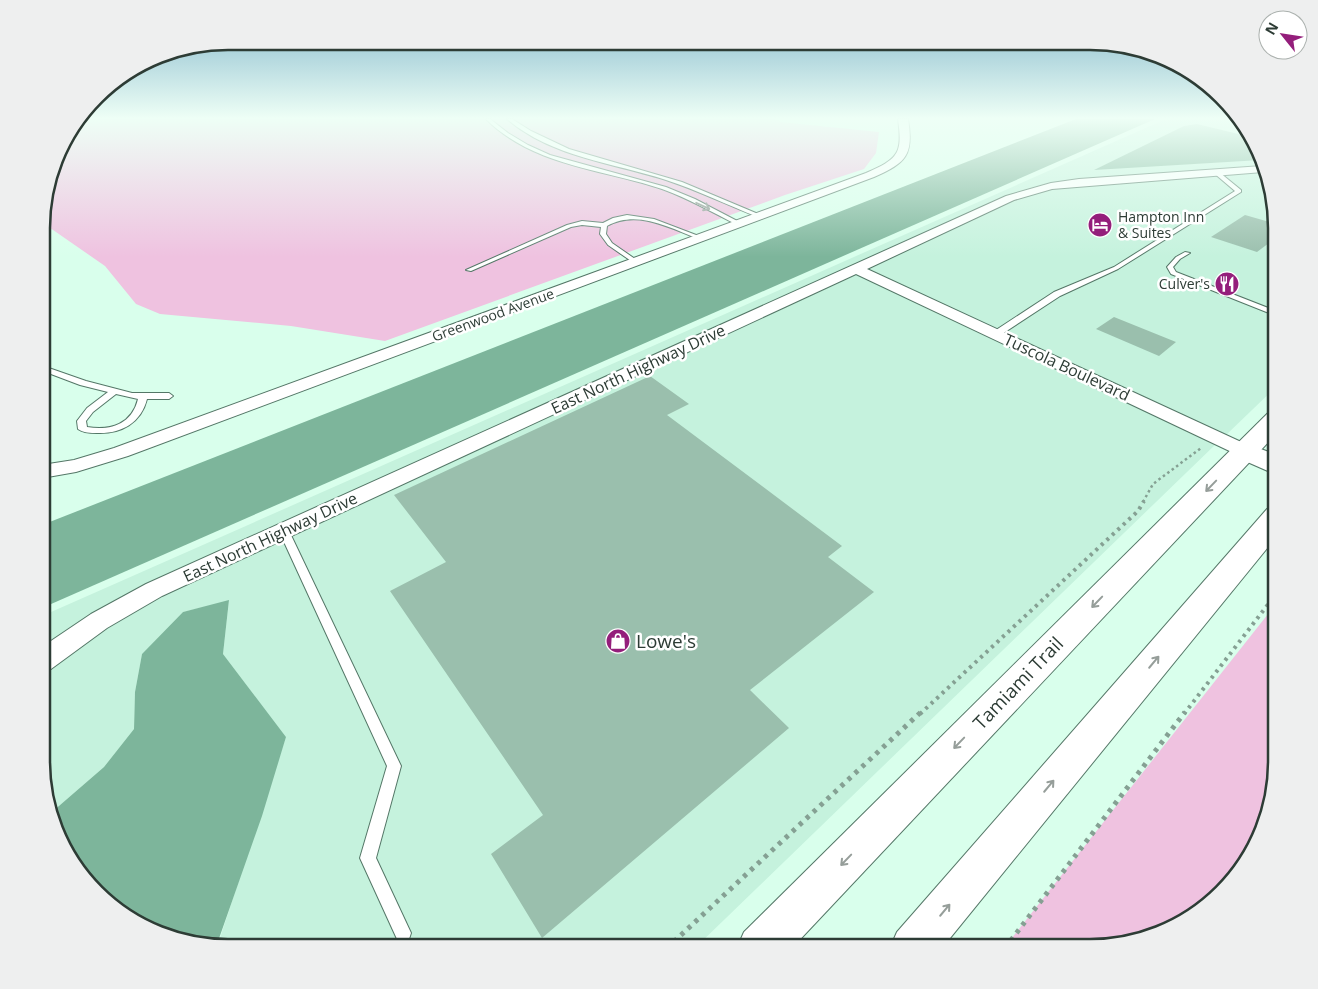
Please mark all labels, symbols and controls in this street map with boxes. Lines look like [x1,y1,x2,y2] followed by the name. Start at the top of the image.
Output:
[1258,10,1308,60] north arrow
[1260,19,1282,38] text: N
[695,202,710,211] one-way arrow
[1118,207,1204,242] place label: Hampton Inn & Suites
[1087,212,1113,238] hotel icon: Hampton Inn & Suites
[1214,271,1240,297] restaurant icon: Culver's
[1159,274,1210,293] place label: Culver's
[429,284,557,345] street label: Greenwood Avenue
[547,319,729,419] street label: East North Highway Drive
[1000,328,1134,406] street label: Tuscola Boulevard
[1205,479,1217,492] one-way arrow
[179,487,361,587] street label: East North Highway Drive
[1091,596,1103,608] one-way arrow
[605,628,631,654] shop icon: Lowe's
[636,628,696,654] place label: Lowe's
[967,631,1069,735] street label: Tamiami Trail
[1148,655,1160,668] one-way arrow
[954,737,966,749] one-way arrow
[1044,780,1055,793] one-way arrow
[840,854,852,866] one-way arrow
[939,904,950,917] one-way arrow

